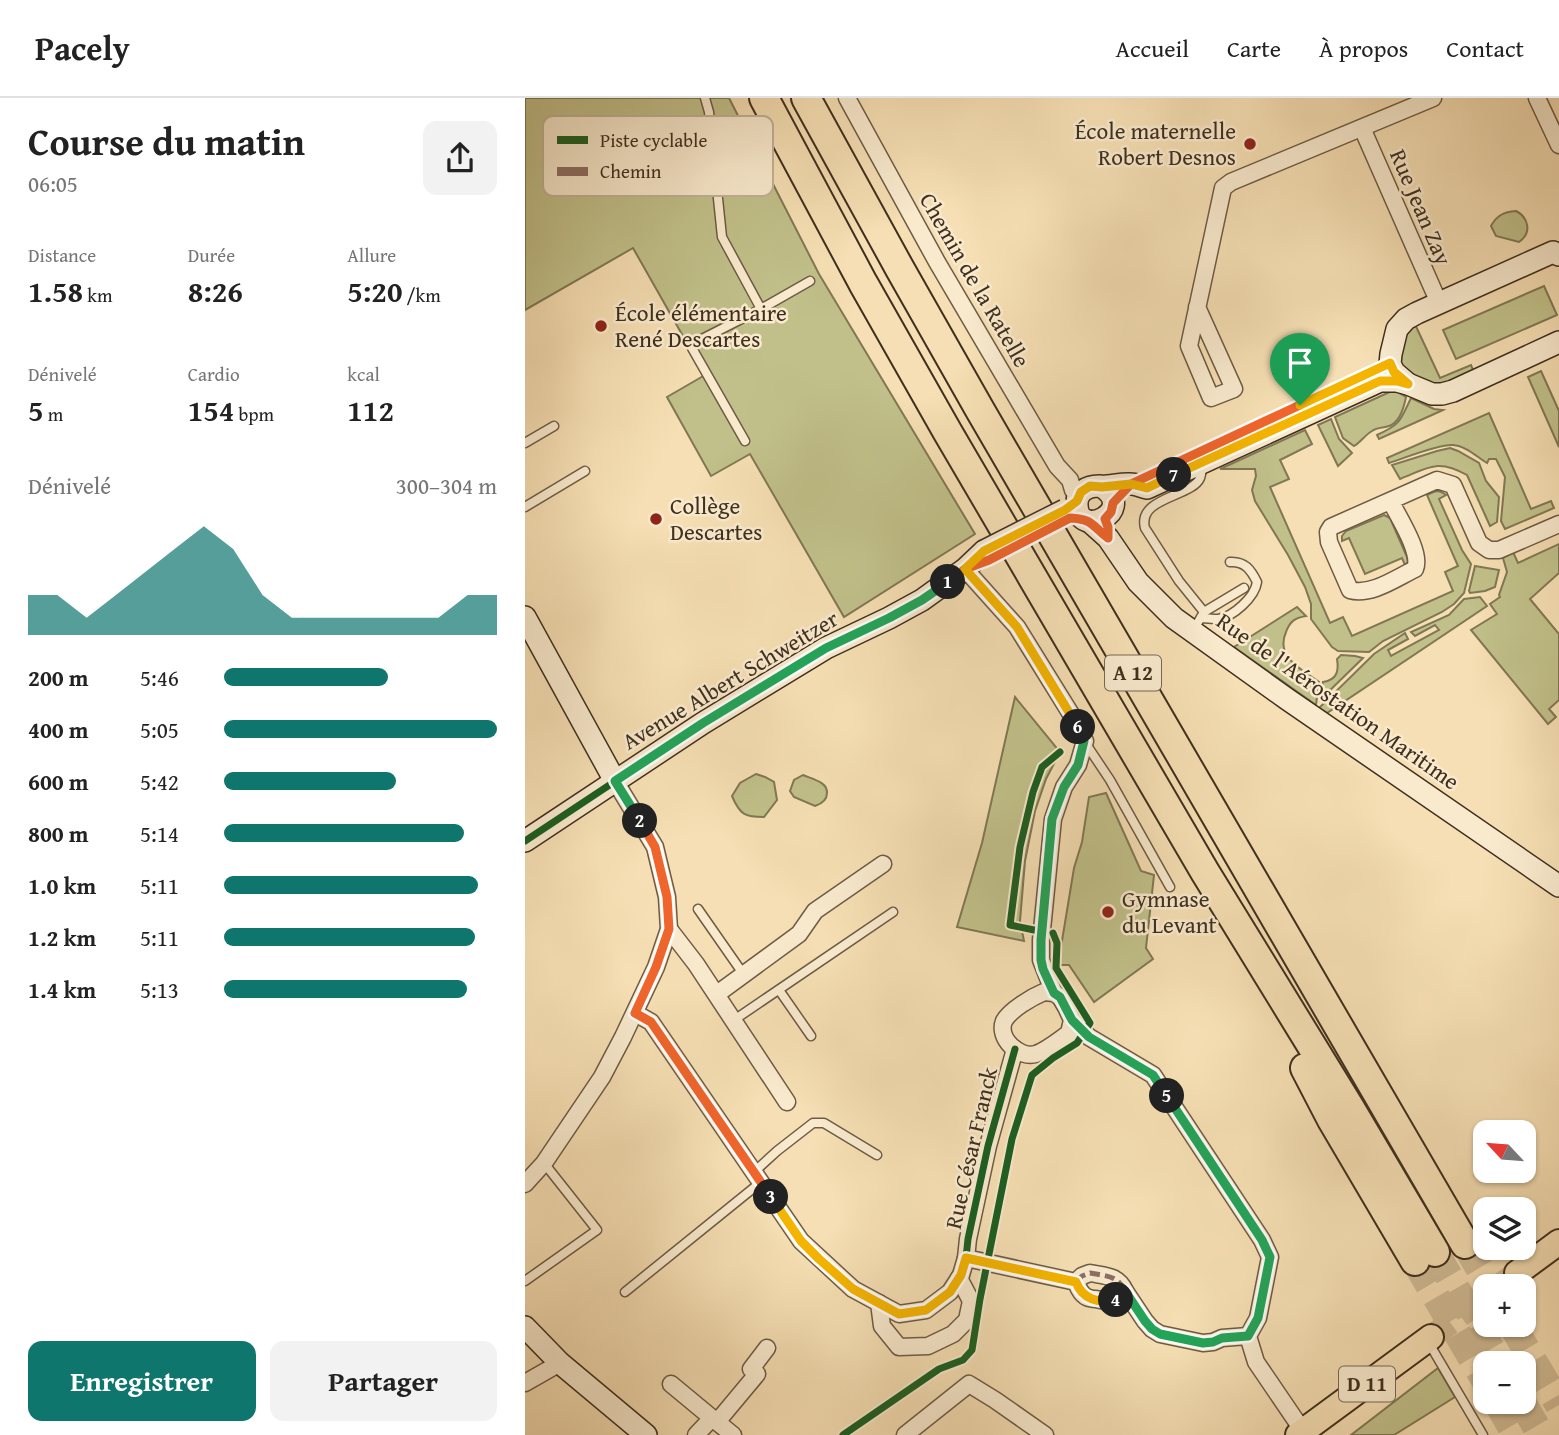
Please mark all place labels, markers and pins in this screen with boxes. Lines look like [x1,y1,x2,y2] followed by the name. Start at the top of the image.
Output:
[1075,114,1236,173] place label: École maternelle Robert Desnos
[1242,136,1258,152] marker: École maternelle Robert Desnos
[615,296,787,355] place label: École élémentaire René Descartes
[593,318,609,334] marker: École élémentaire René Descartes
[1270,333,1330,405] pin
[1157,458,1191,492] pin: 7
[670,489,762,548] place label: Collège Descartes
[648,511,664,527] marker: Collège Descartes
[931,564,965,600] pin: 1
[1061,710,1095,744] pin: 6
[622,804,657,838] pin: 2
[1122,882,1217,941] place label: Gymnase du Levant
[1100,904,1116,920] marker: Gymnase du Levant
[1149,1079,1185,1114] pin: 5
[754,1180,789,1214] pin: 3
[1099,1282,1133,1318] pin: 4

